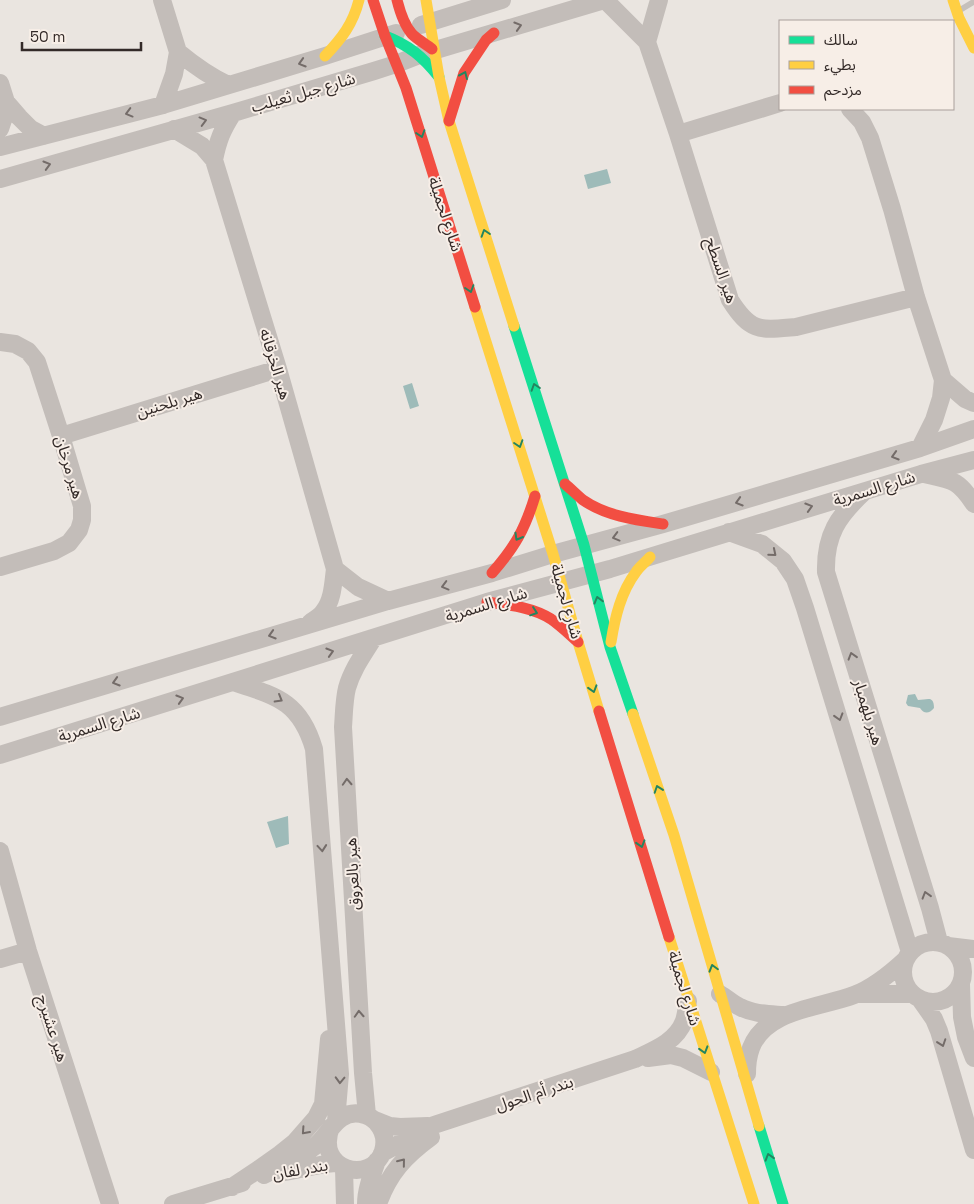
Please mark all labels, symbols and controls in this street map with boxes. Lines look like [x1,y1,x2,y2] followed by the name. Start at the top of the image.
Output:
[22,20,141,52] scale bar
[779,20,954,110] legend
[513,21,521,31] one-way arrow
[30,27,65,46] text: 50 m
[824,30,858,49] text: سالك
[824,55,856,76] text: بطيء
[298,57,306,67] one-way arrow
[249,68,358,119] street label: شارع جبل ثعيلب
[458,71,469,80] one-way arrow
[824,80,862,101] text: مزدحم
[125,108,134,118] one-way arrow
[199,116,207,126] one-way arrow
[415,130,425,138] one-way arrow
[42,161,50,171] one-way arrow
[422,174,467,255] street label: شارع لجميلة
[481,229,491,237] one-way arrow
[698,234,743,307] street label: هير السطح
[464,285,474,293] one-way arrow
[255,326,296,402] street label: هير الخرقانه
[134,382,205,422] street label: هير بلحنين
[530,384,540,392] one-way arrow
[50,433,89,501] street label: هير مرخان
[513,440,523,448] one-way arrow
[891,450,899,460] one-way arrow
[831,466,918,513] street label: شارع السمرية
[735,496,744,506] one-way arrow
[805,503,813,513] one-way arrow
[612,531,621,542] one-way arrow
[515,532,525,541] one-way arrow
[767,547,776,556] one-way arrow
[544,561,587,642] street label: شارع لجميلة
[442,580,450,590] one-way arrow
[443,582,530,629] street label: شارع السمرية
[593,596,603,604] one-way arrow
[530,606,538,616] one-way arrow
[269,630,277,640] one-way arrow
[325,648,334,658] one-way arrow
[847,653,857,661] one-way arrow
[113,676,121,686] one-way arrow
[848,676,889,748] street label: هير بلهمبار
[587,684,597,692] one-way arrow
[273,693,282,703] one-way arrow
[175,694,184,704] one-way arrow
[56,702,143,749] street label: شارع السمرية
[833,713,843,721] one-way arrow
[341,778,352,786] one-way arrow
[654,785,664,794] one-way arrow
[340,837,365,911] street label: هير بالعروق
[635,839,645,848] one-way arrow
[316,844,327,852] one-way arrow
[922,891,932,900] one-way arrow
[661,948,706,1029] street label: شارع لجميلة
[708,964,718,973] one-way arrow
[30,992,73,1065] street label: هير عشيرج
[354,1010,365,1018] one-way arrow
[937,1038,947,1046] one-way arrow
[698,1045,708,1053] one-way arrow
[493,1071,576,1118] street label: بندر أم الحول
[335,1076,345,1084] one-way arrow
[302,1125,311,1134] one-way arrow
[271,1154,329,1185] street label: بندر لفان
[765,1154,775,1162] one-way arrow
[397,1159,405,1168] one-way arrow

